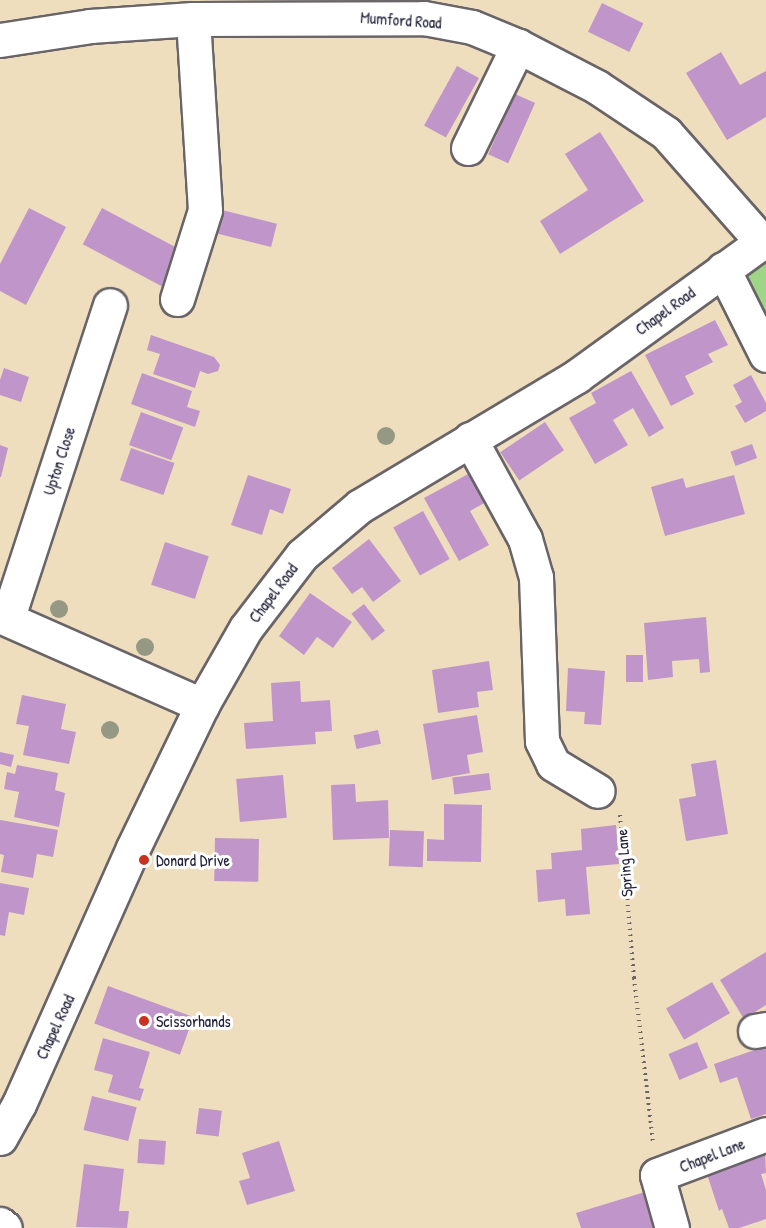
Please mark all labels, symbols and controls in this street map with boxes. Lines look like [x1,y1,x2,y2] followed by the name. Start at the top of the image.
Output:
[360,8,442,32] street label: Mumford Road
[631,283,699,339] street label: Chapel Road
[39,425,79,497] street label: Upton Close
[245,560,301,626] street label: Chapel Road
[611,828,637,898] street label: Spring Lane
[156,850,230,870] place label: Donard Drive
[137,853,151,867] marker: Donard Drive
[32,992,78,1062] street label: Chapel Road
[156,1011,231,1031] place label: Scissorhands
[137,1014,151,1028] marker: Scissorhands
[676,1134,748,1176] street label: Chapel Lane

